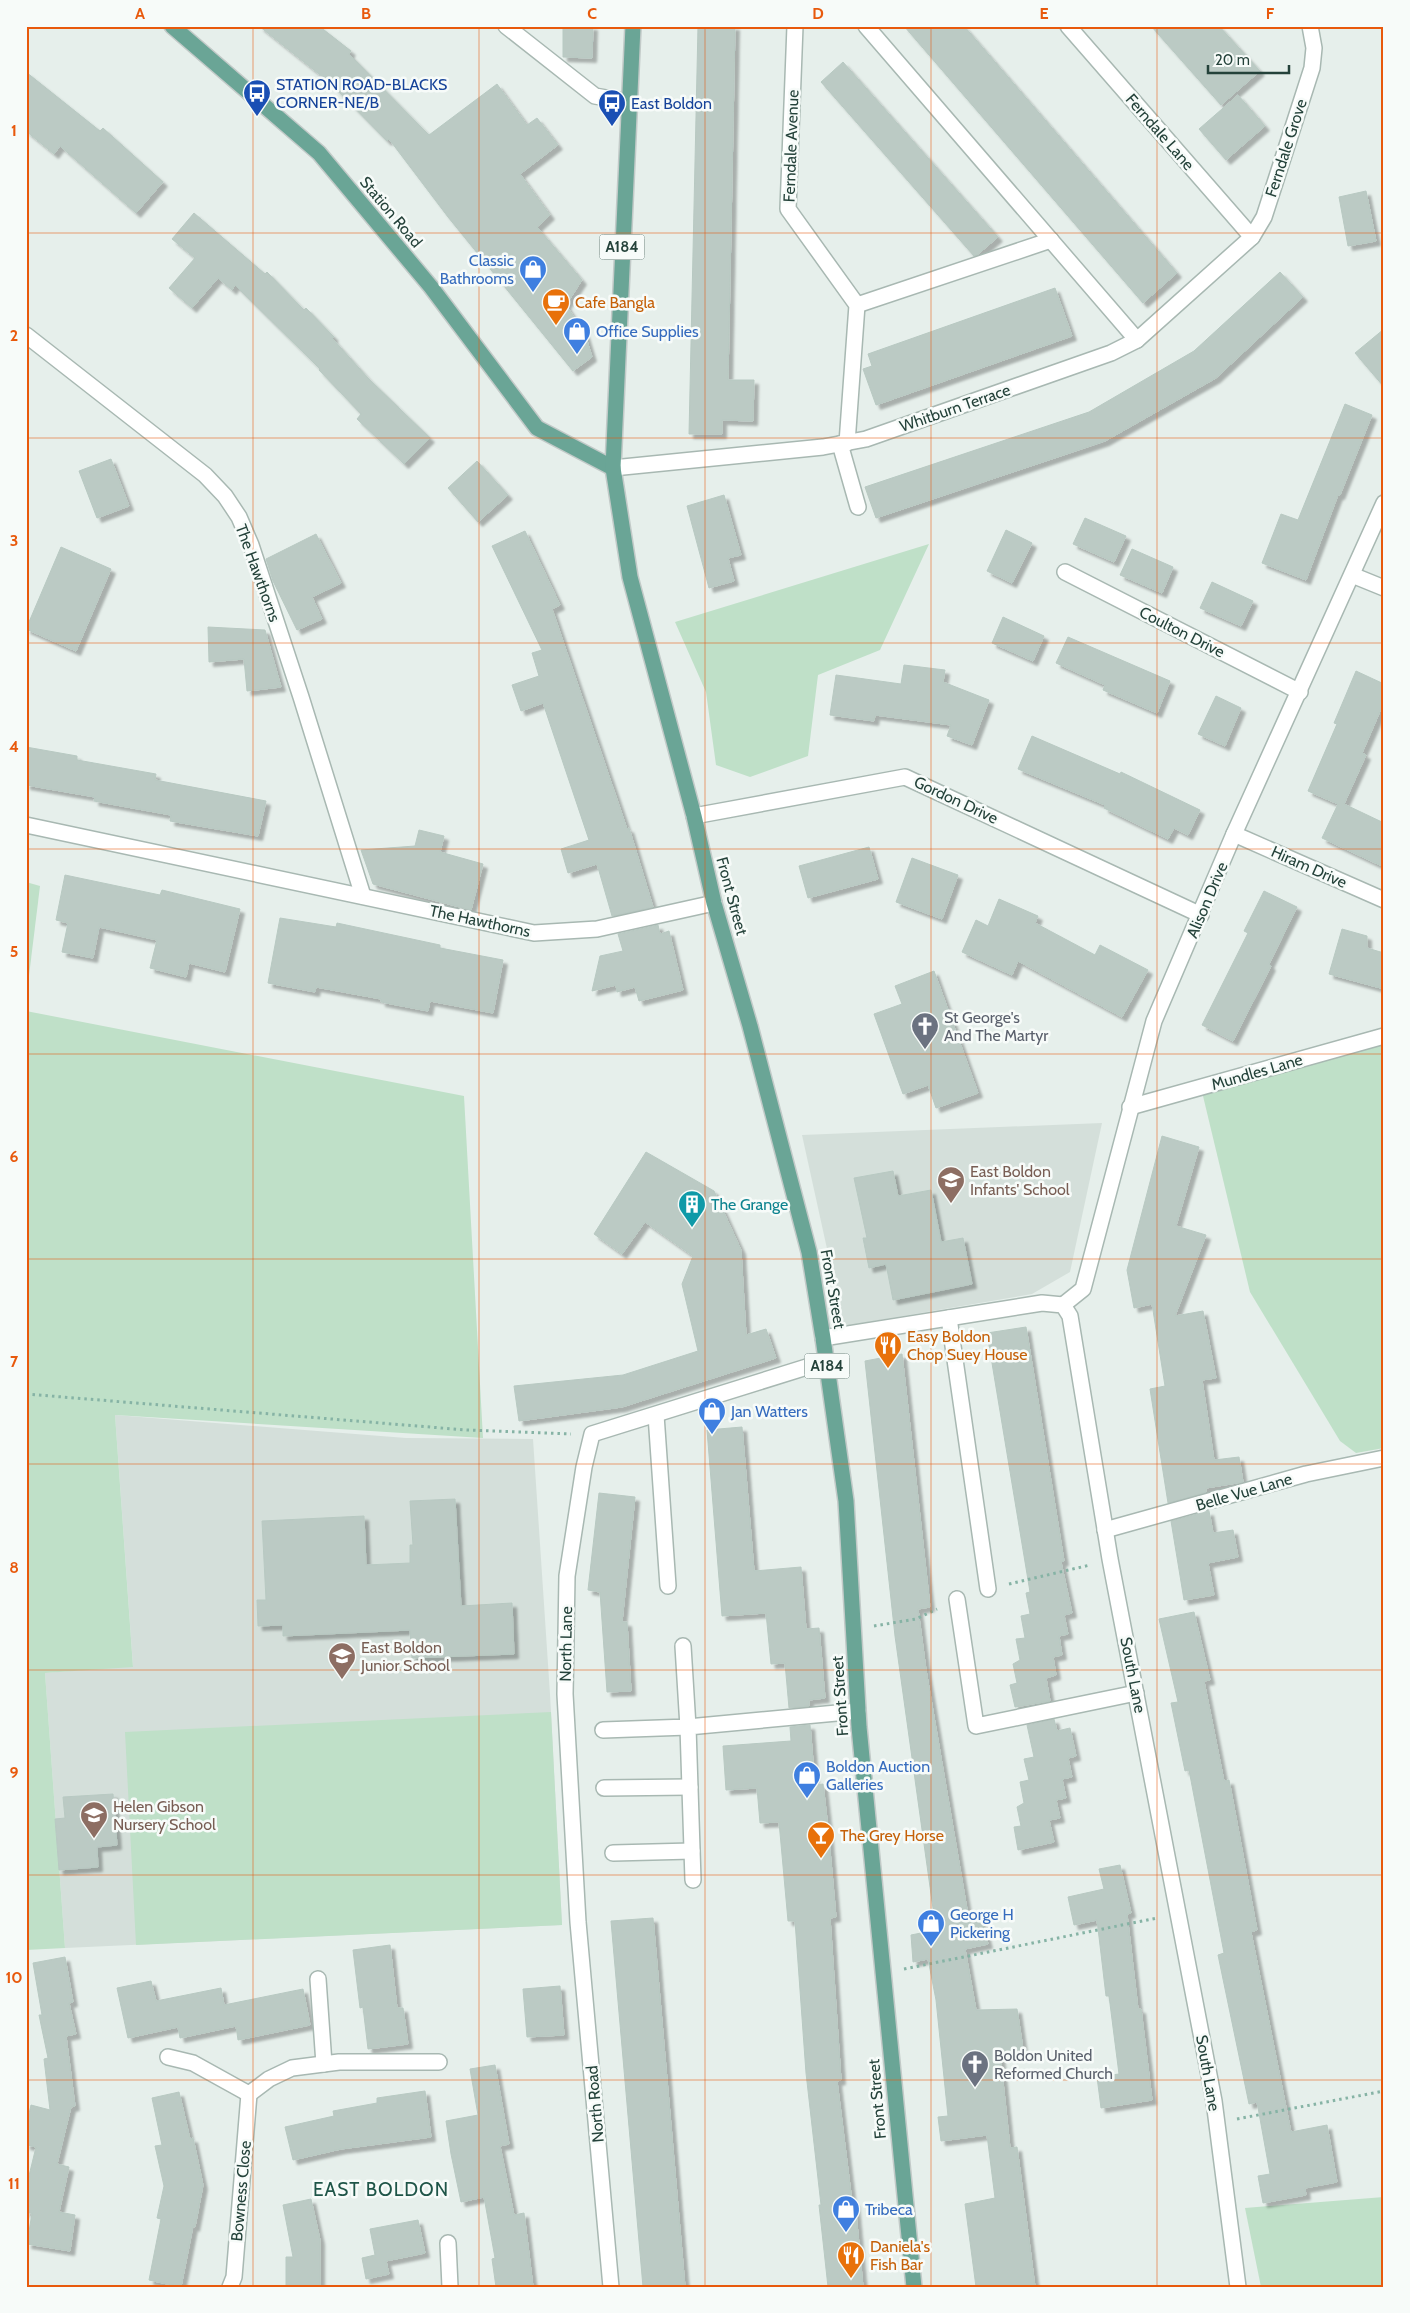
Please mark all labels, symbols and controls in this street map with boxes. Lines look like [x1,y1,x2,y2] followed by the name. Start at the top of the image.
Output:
[135,4,145,23] text: A
[361,4,371,23] text: B
[587,4,597,23] text: C
[812,4,824,23] text: D
[1039,4,1049,23] text: E
[1266,4,1275,23] text: F
[1208,42,1289,74] scale bar
[1215,51,1250,69] text: 20 m
[276,75,447,112] place label: STATION ROAD-BLACKS CORNER-NE/B
[242,78,272,117] bus stop icon: STATION ROAD-BLACKS CORNER-NE/B
[597,88,627,127] bus stop icon: East Boldon
[780,89,802,203] street label: Ferndale Avenue
[1122,90,1198,174] street label: Ferndale Lane
[631,94,712,113] place label: East Boldon
[1261,97,1311,199] street label: Ferndale Grove
[11,121,17,140] text: 1
[356,173,426,251] street label: Station Road
[600,234,644,260] road number: A184
[440,251,514,288] place label: Classic Bathrooms
[518,254,548,293] shop icon: Classic Bathrooms
[541,287,571,326] cafe icon: Cafe Bangla
[575,293,655,312] place label: Cafe Bangla
[562,316,592,355] shop icon: Office Supplies
[596,322,699,341] place label: Office Supplies
[10,326,18,345] text: 2
[897,380,1013,436] street label: Whitburn Terrace
[232,522,285,625] street label: The Hawthorns
[10,531,18,550] text: 3
[1136,602,1228,662] street label: Coulton Drive
[9,737,19,756] text: 4
[911,772,1001,828] street label: Gordon Drive
[1268,842,1350,892] street label: Hiram Drive
[712,855,752,938] street label: Front Street
[1182,859,1232,941] street label: Alison Drive
[428,901,533,941] street label: The Hawthorns
[10,942,18,961] text: 5
[944,1008,1049,1045] place label: St George's And The Martyr
[910,1011,940,1050] church icon: St George's And The Martyr
[1209,1050,1305,1094] street label: Mundles Lane
[10,1147,19,1166] text: 6
[970,1162,1070,1199] place label: East Boldon Infants' School
[936,1165,966,1204] school or university icon: East Boldon Infants' School
[677,1189,707,1228] building icon: The Grange
[711,1195,788,1214] place label: The Grange
[817,1248,849,1331] street label: Front Street
[907,1327,1027,1364] place label: Easy Boldon Chop Suey House
[873,1330,903,1369] restaurant icon: Easy Boldon Chop Suey House
[10,1352,19,1371] text: 7
[804,1354,850,1378] road number: A184
[697,1396,727,1435] shop icon: Jan Watters
[730,1402,808,1421] place label: Jan Watters
[1194,1469,1294,1515] street label: Belle Vue Lane
[9,1558,19,1577] text: 8
[556,1606,576,1682] street label: North Lane
[1116,1635,1150,1715] street label: South Lane
[360,1638,450,1675] place label: East Boldon Junior School
[327,1641,357,1680] school or university icon: East Boldon Junior School
[828,1655,852,1737] street label: Front Street
[826,1757,930,1794] place label: Boldon Auction Galleries
[792,1760,822,1799] shop icon: Boldon Auction Galleries
[10,1763,19,1782] text: 9
[113,1797,216,1834] place label: Helen Gibson Nursery School
[79,1800,109,1839] school or university icon: Helen Gibson Nursery School
[806,1820,836,1859] bar icon: The Grey Horse
[840,1826,944,1845] place label: The Grey Horse
[950,1905,1014,1942] place label: George H Pickering
[916,1908,946,1947] shop icon: George H Pickering
[5,1968,23,1987] text: 10
[1192,2033,1224,2113] street label: South Lane
[994,2046,1113,2083] place label: Boldon United Reformed Church
[960,2049,990,2088] church icon: Boldon United Reformed Church
[864,2058,890,2140] street label: Front Street
[582,2065,608,2143] street label: North Road
[227,2140,255,2242] street label: Bowness Close
[8,2174,20,2193] text: 11
[313,2178,449,2201] district label: EAST BOLDON
[831,2194,861,2233] shop icon: Tribeca
[865,2200,913,2219] place label: Tribeca
[870,2237,930,2274] place label: Daniela's Fish Bar
[836,2240,866,2279] restaurant icon: Daniela's Fish Bar

